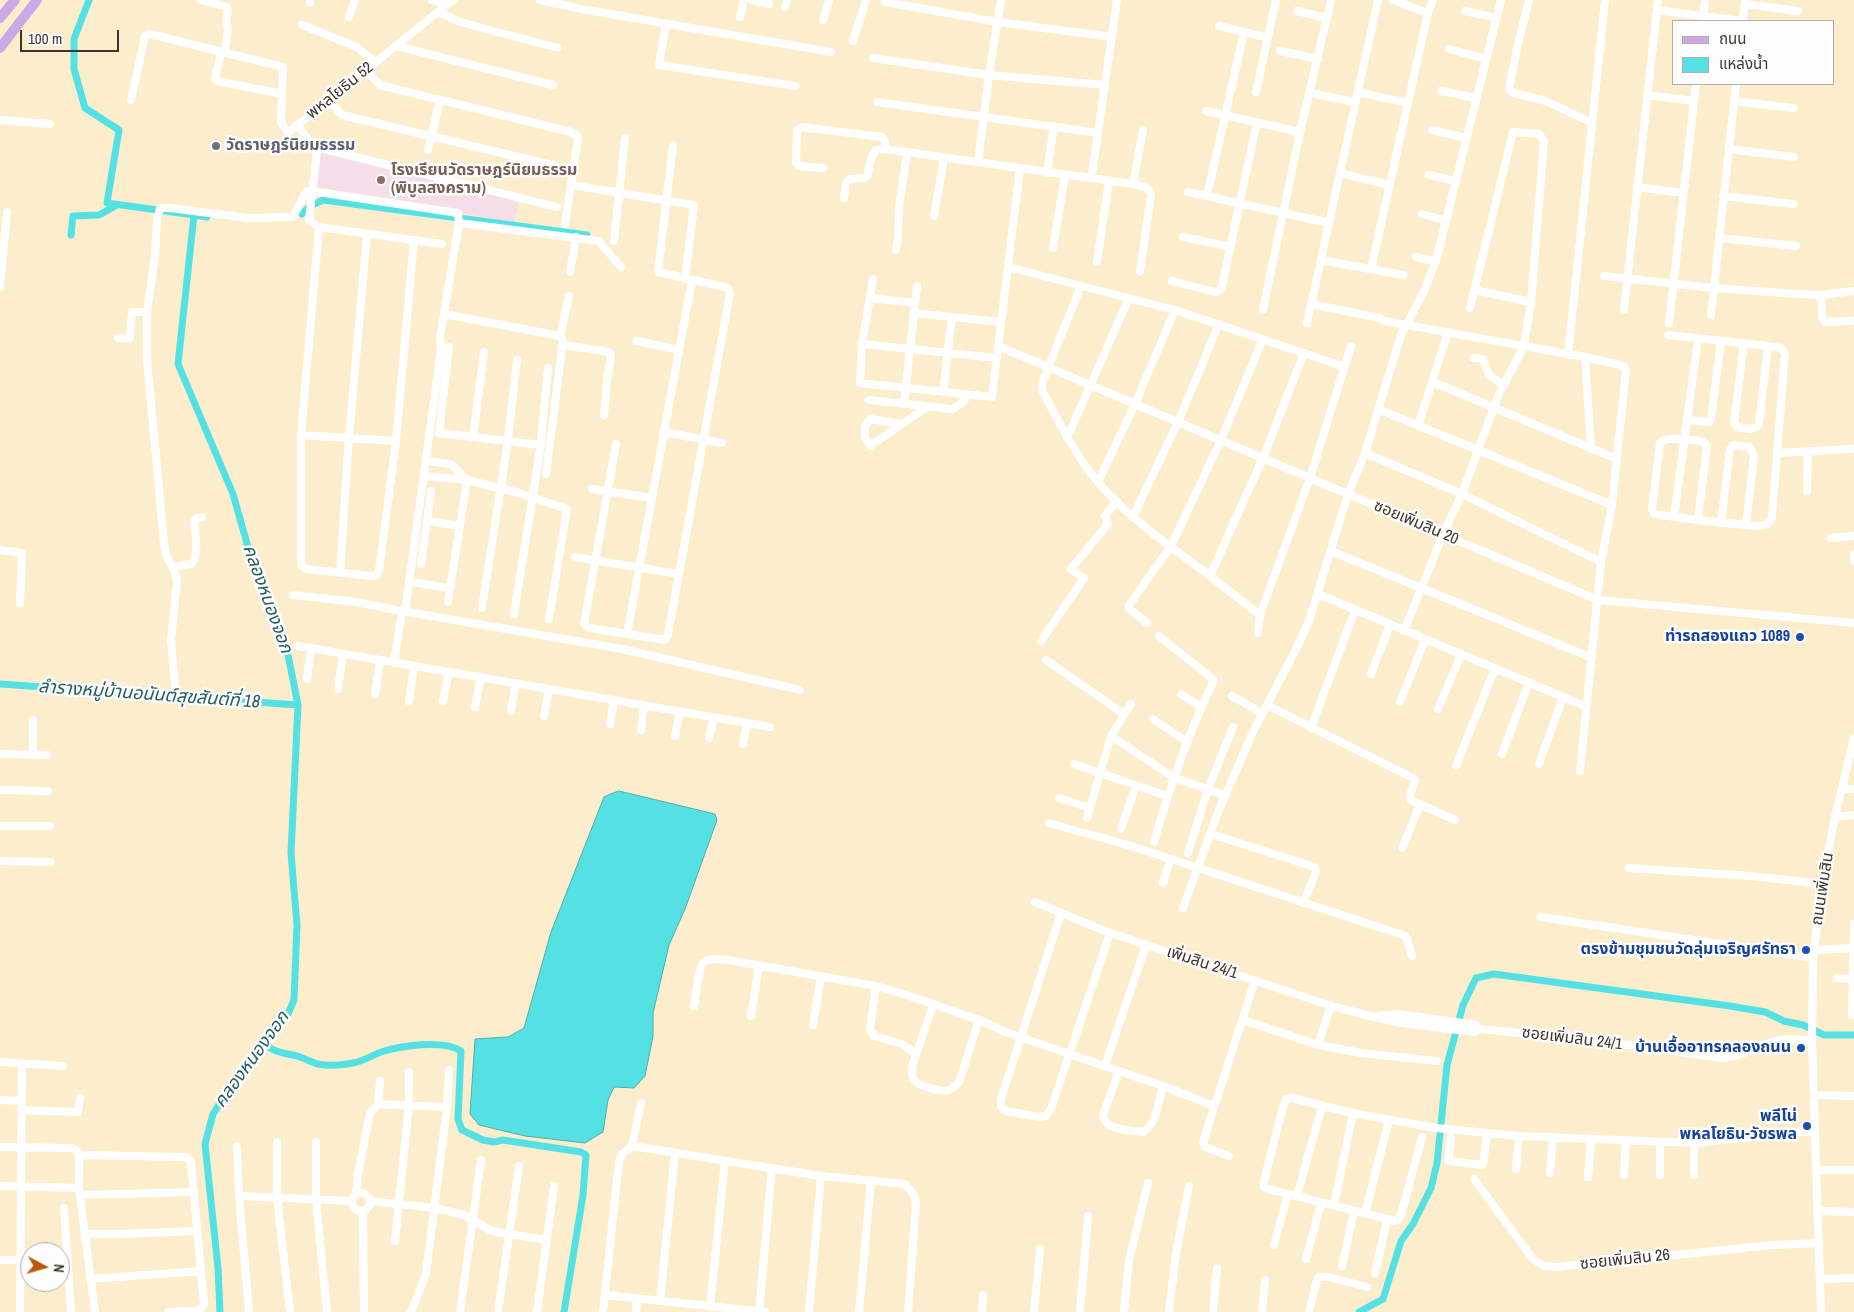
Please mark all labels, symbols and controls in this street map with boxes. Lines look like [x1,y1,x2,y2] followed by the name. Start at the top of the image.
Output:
[22,20,121,52] scale bar
[1672,20,1834,85] legend
[28,28,62,49] text: 100 m
[1719,28,1746,49] text: ถนน
[1719,53,1768,74] text: แหล่งน้ำ
[303,58,377,124] street label: พหลโยธิน 52
[226,136,355,156] place label: วัดราษฎร์นิยมธรรม
[210,140,222,152] marker: วัดราษฎร์นิยมธรรม
[391,161,577,199] place label: โรงเรียนวัดราษฎร์นิยมธรรม (พิบูลสงคราม)
[375,174,387,186] marker: โรงเรียนวัดราษฎร์นิยมธรรม (พิบูลสงคราม)
[1371,497,1461,549] street label: ซอยเพิ่มสิน 20
[237,542,297,656] water label: คลองหนองจอก
[1665,627,1790,647] place label: ท่ารถสองแถว 1089
[1794,631,1806,643] marker: ท่ารถสองแถว 1089
[37,676,261,714] water label: ลำรางหมู่บ้านอนันต์สุขสันต์ที่ 18
[1808,851,1838,927] street label: ถนนเพิ่มสิน
[1581,940,1796,960] place label: ตรงข้ามชุมชนวัดลุ่มเจริญศรัทธา
[1164,943,1240,983] street label: เพิ่มสิน 24/1
[1800,944,1812,956] marker: ตรงข้ามชุมชนวัดลุ่มเจริญศรัทธา
[210,1008,294,1112] water label: คลองหนองจอก
[1521,1023,1623,1055] street label: ซอยเพิ่มสิน 24/1
[1635,1038,1791,1058] place label: บ้านเอื้ออาทรคลองถนน
[1795,1042,1807,1054] marker: บ้านเอื้ออาทรคลองถนน
[1680,1107,1797,1145] place label: พลีโน่ พหลโยธิน-วัชรพล
[1801,1120,1813,1132] marker: พลีโน่ พหลโยธิน-วัชรพล
[20,1242,70,1292] north arrow
[1579,1246,1671,1274] street label: ซอยเพิ่มสิน 26
[50,1263,68,1274] text: N

